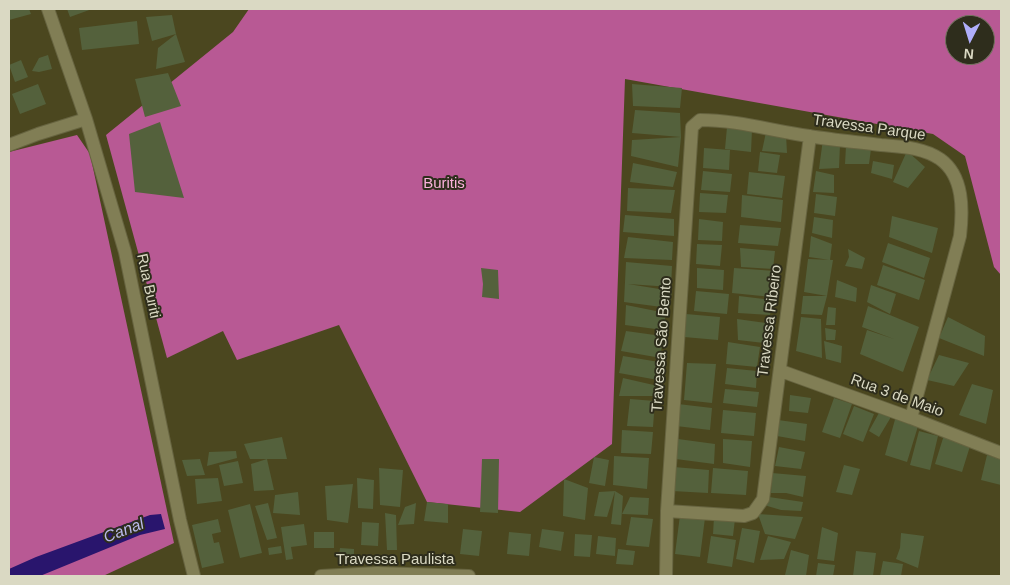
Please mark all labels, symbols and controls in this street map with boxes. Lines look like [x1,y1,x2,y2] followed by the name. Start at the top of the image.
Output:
[945,15,995,65] north arrow
[963,46,975,62] text: N
[811,111,927,145] street label: Travessa Parque
[423,175,465,193] park label: Buritis
[132,252,164,320] street label: Rua Buriti
[754,264,786,378] street label: Travessa Ribeiro
[648,277,676,413] street label: Travessa São Bento
[848,371,946,421] street label: Rua 3 de Maio
[101,515,147,547] water label: Canal
[336,551,454,569] street label: Travessa Paulista

